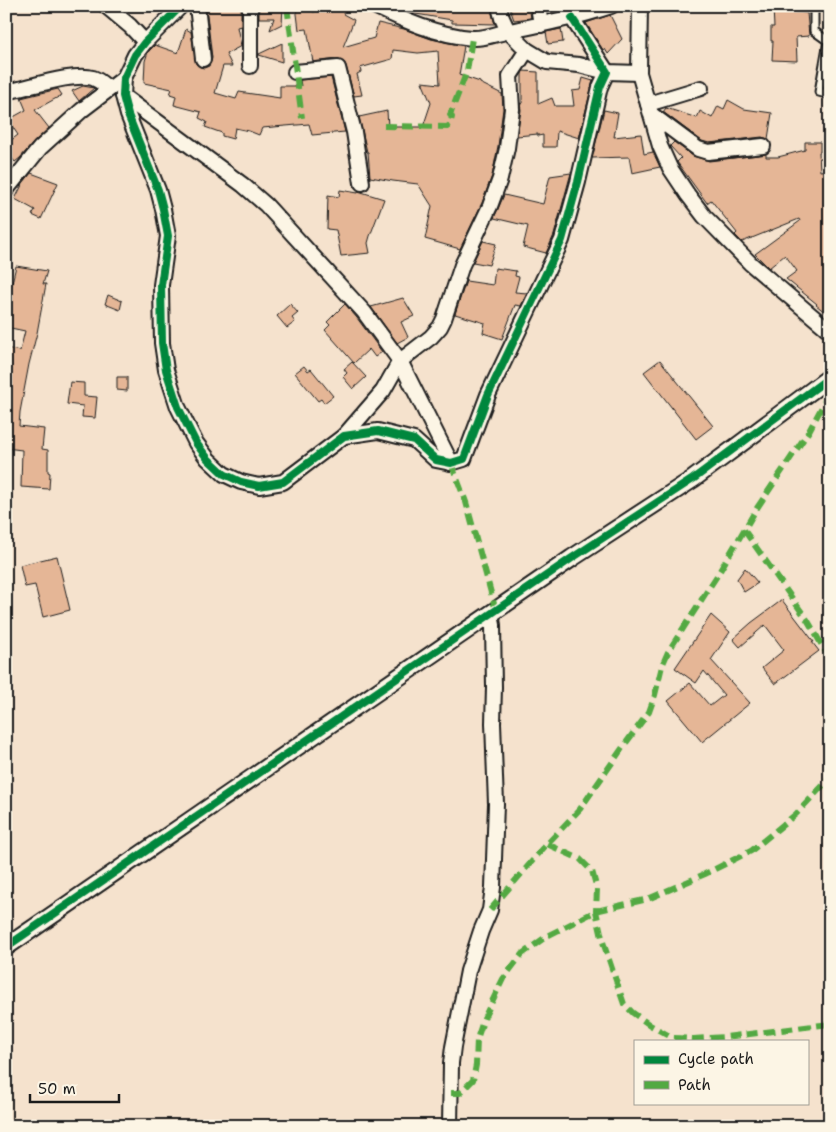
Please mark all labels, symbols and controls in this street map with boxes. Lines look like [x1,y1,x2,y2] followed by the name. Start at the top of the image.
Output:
[634,1040,808,1104] legend
[678,1049,754,1069] text: Cycle path
[30,1072,119,1104] scale bar
[678,1075,711,1095] text: Path
[38,1079,76,1099] text: 50 m

